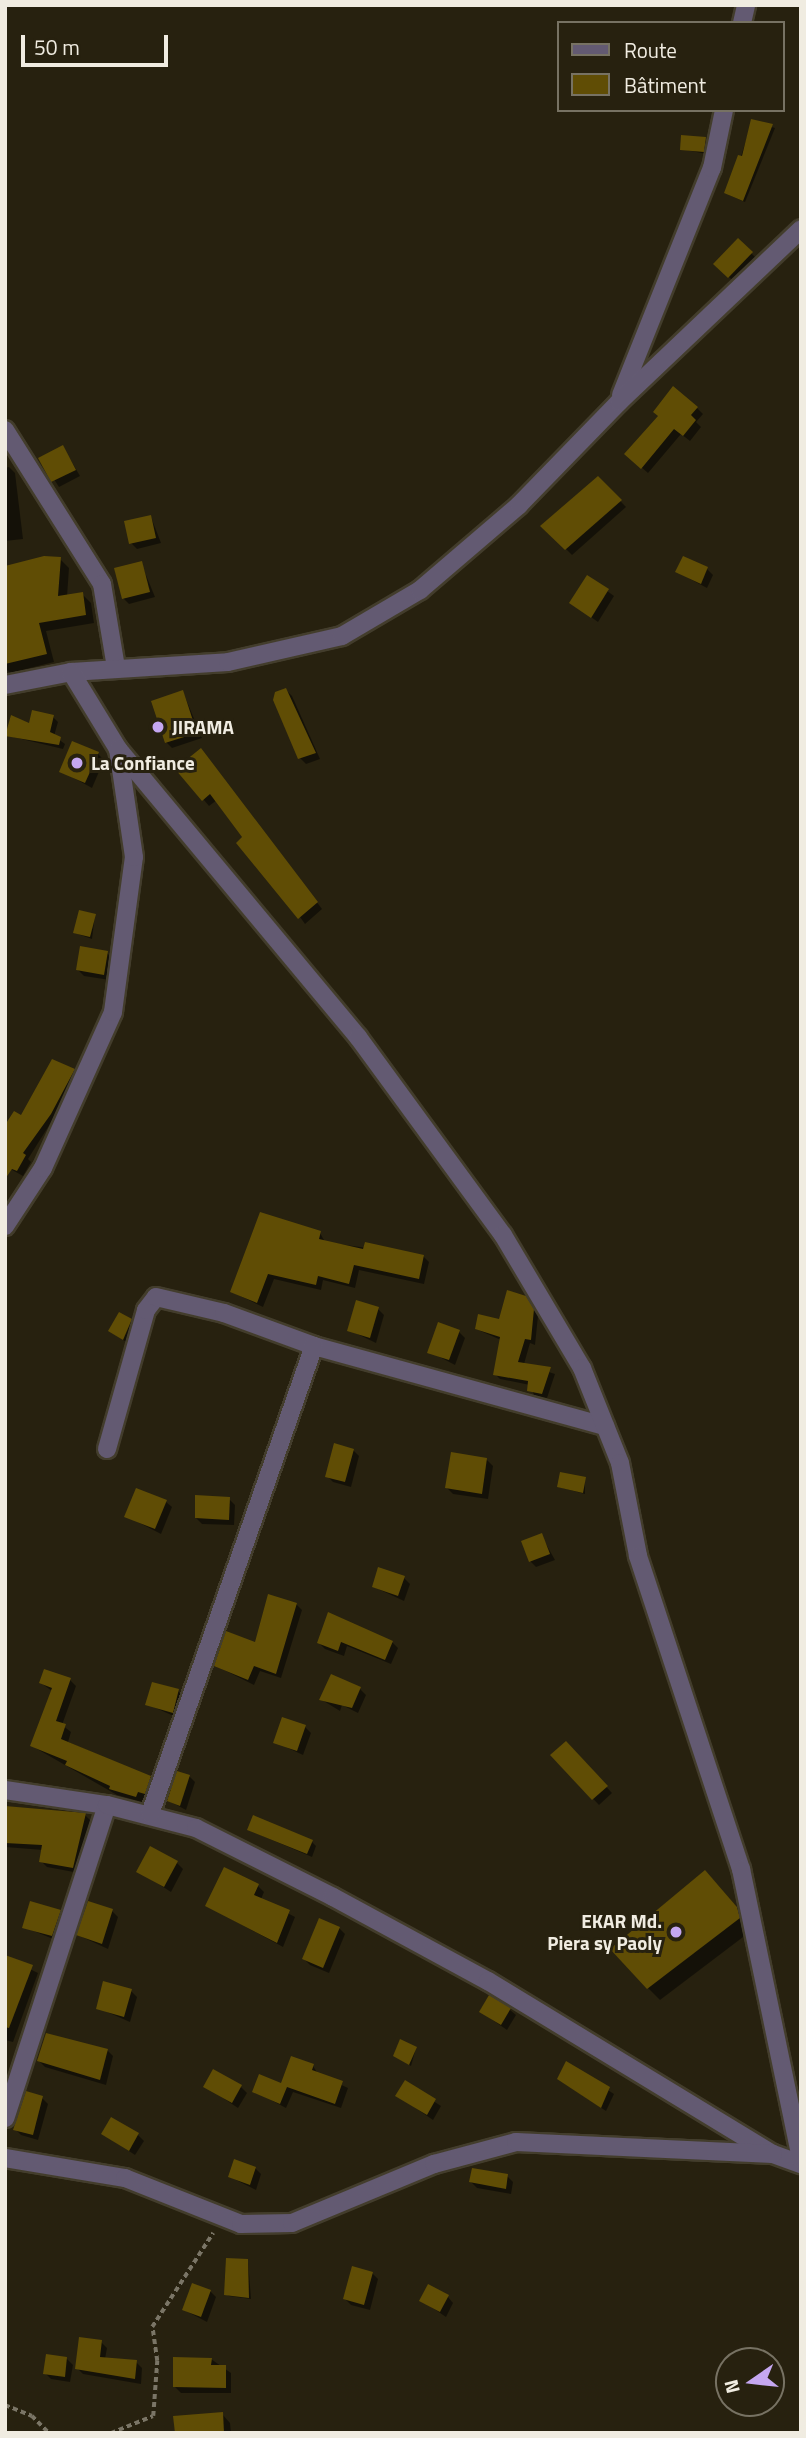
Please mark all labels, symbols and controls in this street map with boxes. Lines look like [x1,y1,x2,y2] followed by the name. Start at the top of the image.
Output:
[24,21,172,65] scale bar
[558,21,785,112] legend
[34,31,80,63] text: 50 m
[624,34,677,66] text: Route
[624,69,706,101] text: Bâtiment
[172,716,234,738] place label: JIRAMA
[150,719,166,735] marker: JIRAMA
[91,752,195,774] place label: La Confiance
[69,755,85,771] marker: La Confiance
[547,1910,662,1954] place label: EKAR Md. Piera sy Paoly
[668,1924,684,1940] marker: EKAR Md. Piera sy Paoly
[715,2347,785,2417] north arrow
[715,2377,747,2397] text: N

